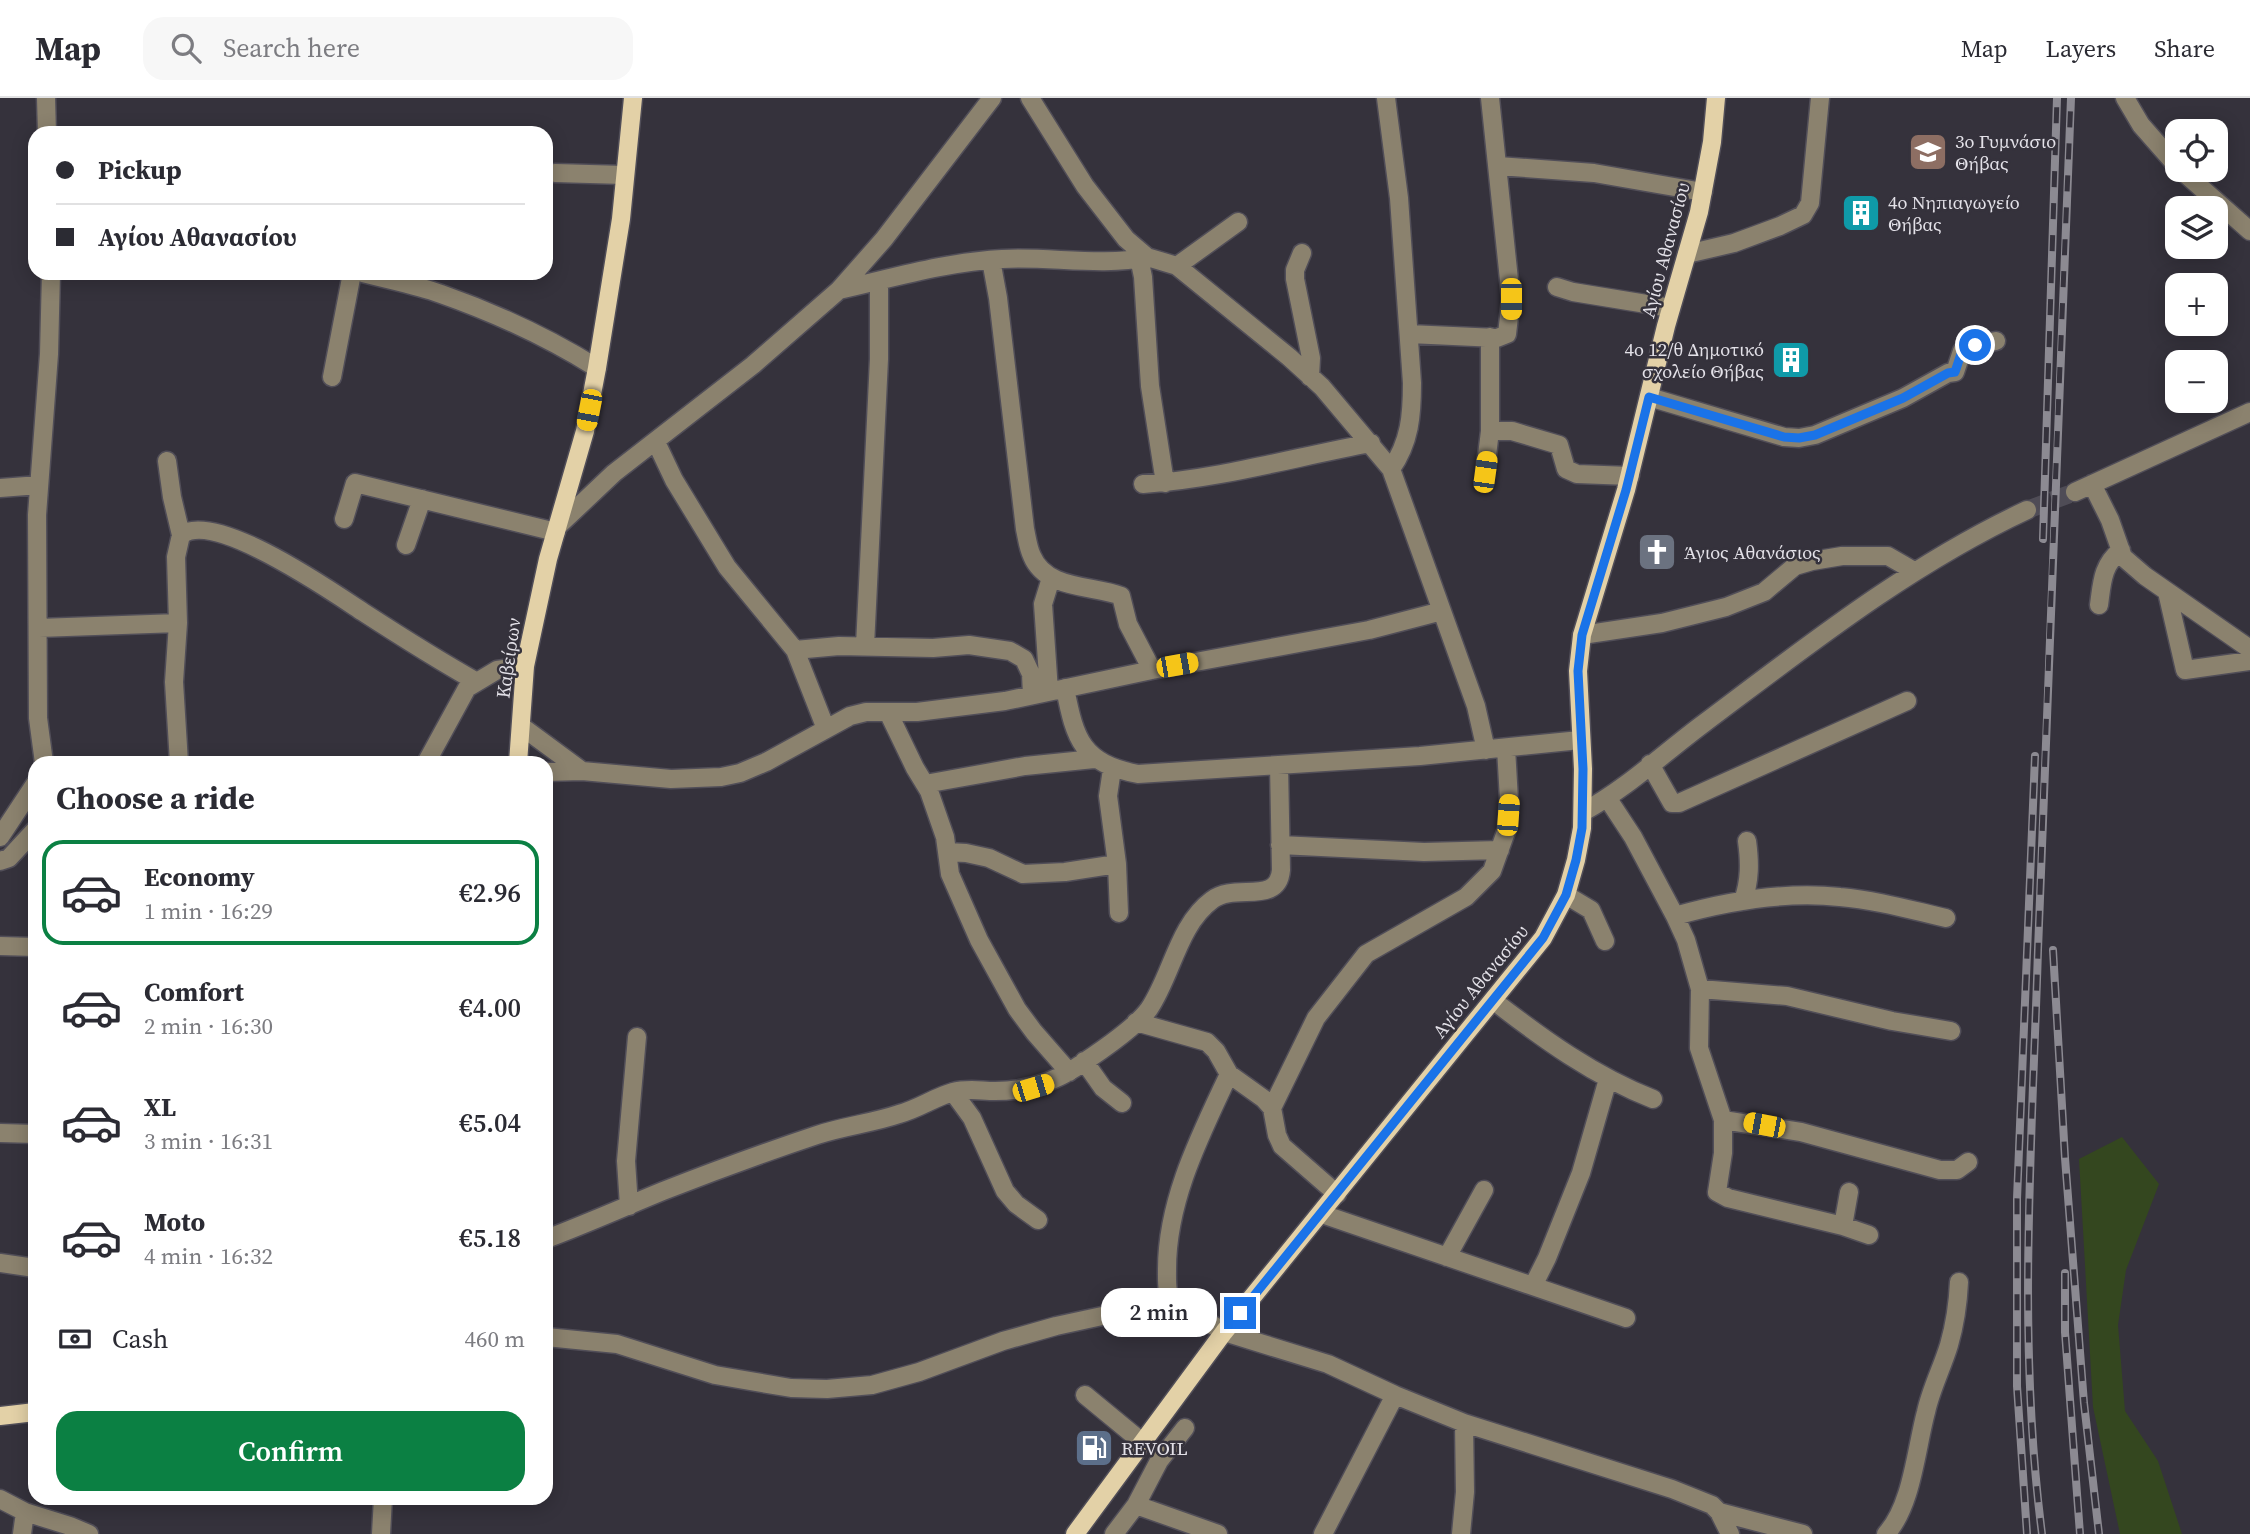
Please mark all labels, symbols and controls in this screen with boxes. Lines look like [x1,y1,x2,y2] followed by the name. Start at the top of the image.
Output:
[143,17,633,80] search box
[35,26,101,71] text: Map
[167,29,205,67] icon: search
[223,30,360,66] text: Search here
[1961,32,2008,65] text: Map
[2046,32,2116,65] text: Layers
[2154,32,2215,65] text: Share
[2165,119,2228,413] map controls
[2165,119,2228,182] button: locate
[1955,128,2056,176] place label: 3ο Γυμνάσιο Θήβας
[1907,131,1949,173] school or university icon: 3ο Γυμνάσιο Θήβας
[98,152,182,188] text: Pickup
[1634,179,1696,321] street label: Αγίου Αθανασίου
[1888,189,2020,237] place label: 4ο Νηπιαγωγείο Θήβας
[1840,192,1882,234] building icon: 4ο Νηπιαγωγείο Θήβας
[2165,196,2228,259] button: layers
[98,219,297,255] text: Αγίου Αθανασίου
[2165,273,2228,336] button: +
[1501,278,1522,320] car
[1959,329,1991,361] route start
[1624,336,1764,384] place label: 4ο 12/θ Δημοτικό σχολείο Θήβας
[1770,339,1812,381] building icon: 4ο 12/θ Δημοτικό σχολείο Θήβας
[2165,350,2228,413] button: −
[575,387,604,433] car
[1472,450,1499,494] car
[1636,531,1678,573] church icon: Άγιος Αθανάσιος
[1684,539,1821,565] place label: Άγιος Αθανάσιος
[489,616,527,700] street label: Καβείρων
[1155,651,1200,679] car
[56,776,255,820] text: Choose a ride
[1497,793,1520,837] car
[144,859,255,895] text: Economy
[60,861,123,924] icon: car
[459,875,521,911] text: €2.96
[144,895,273,927] text: 1 min · 16:29
[1426,919,1534,1043] street label: Αγίου Αθανασίου
[144,974,244,1010] text: Comfort
[60,976,123,1039] icon: car
[459,990,521,1026] text: €4.00
[144,1010,273,1042] text: 2 min · 16:30
[1010,1072,1057,1104] car
[144,1089,176,1125] text: XL
[60,1091,123,1154] icon: car
[459,1105,521,1141] text: €5.04
[1742,1111,1787,1139] car
[144,1125,273,1157] text: 3 min · 16:31
[144,1204,205,1240] text: Moto
[60,1206,123,1269] icon: car
[459,1220,521,1256] text: €5.18
[144,1240,273,1272] text: 4 min · 16:32
[1100,1288,1216,1338] callout: 2 min
[1129,1296,1189,1328] text: 2 min
[1224,1297,1256,1329] route end
[56,1320,94,1358] icon: cash
[112,1321,168,1357] text: Cash
[464,1323,525,1355] text: 460 m
[56,1411,525,1491] button: Confirm
[1073,1427,1115,1469] fuel station icon: REVOIL
[1121,1435,1188,1461] place label: REVOIL

